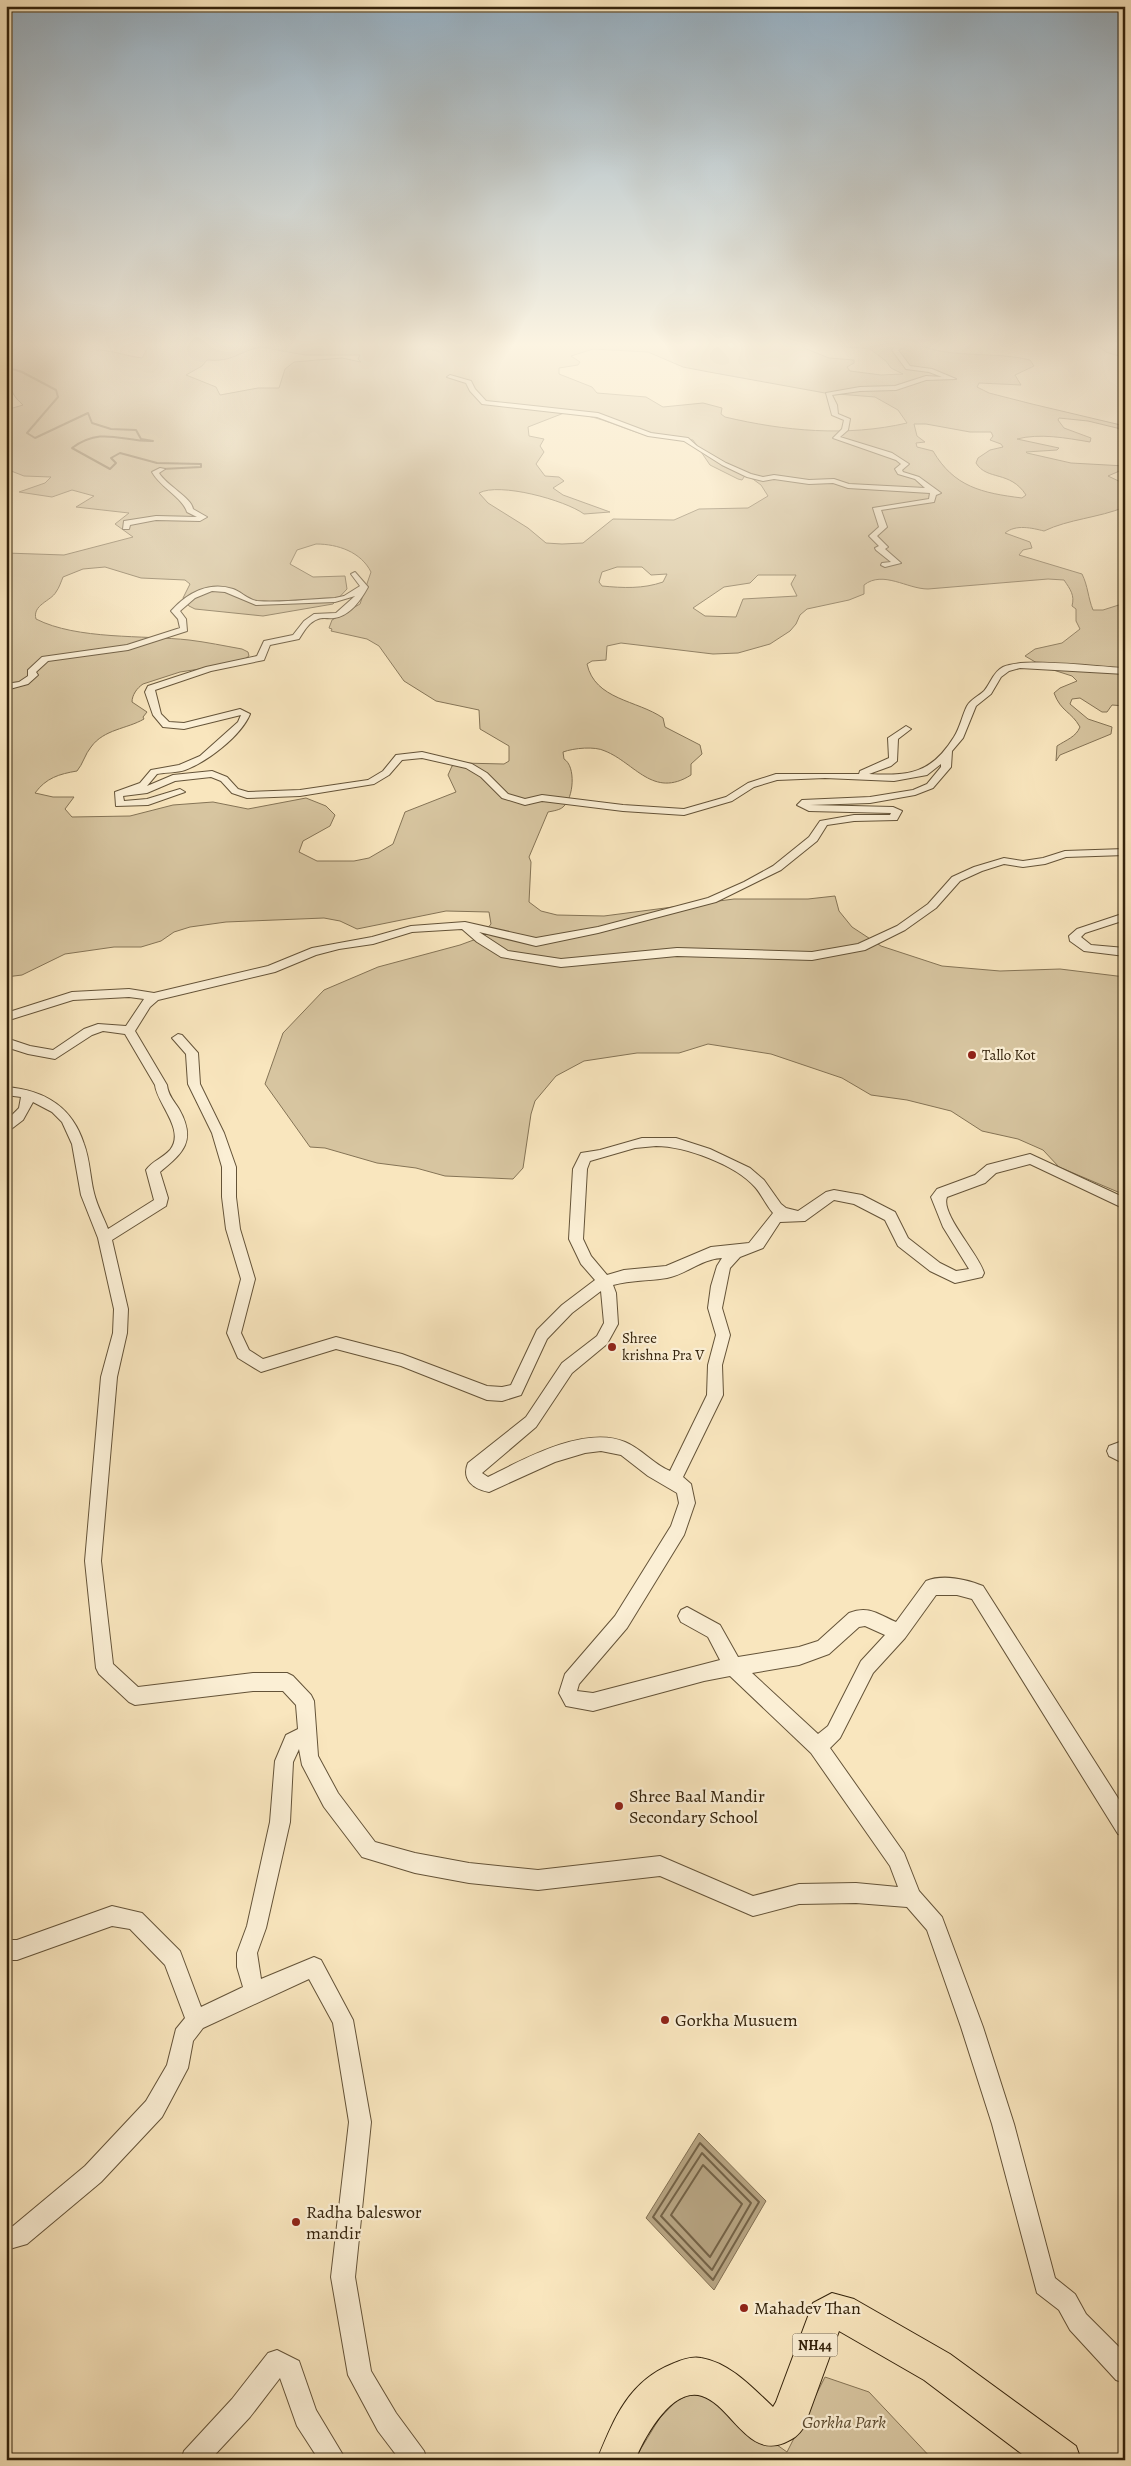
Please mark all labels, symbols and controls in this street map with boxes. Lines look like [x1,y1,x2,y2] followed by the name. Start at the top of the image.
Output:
[982,1045,1036,1065] place label: Tallo Kot
[966,1049,978,1061] marker: Tallo Kot
[622,1328,705,1365] place label: Shree krishna Pra V
[606,1341,618,1353] marker: Shree krishna Pra V
[629,1784,765,1829] place label: Shree Baal Mandir Secondary School
[613,1800,625,1812] marker: Shree Baal Mandir Secondary School
[675,2008,798,2032] place label: Gorkha Musuem
[659,2014,671,2026] marker: Gorkha Musuem
[306,2200,422,2245] place label: Radha baleswor mandir
[290,2216,302,2228] marker: Radha baleswor mandir
[754,2296,861,2320] place label: Mahadev Than
[738,2302,750,2314] marker: Mahadev Than
[792,2334,838,2356] road number: NH44
[802,2410,886,2434] park label: Gorkha Park

